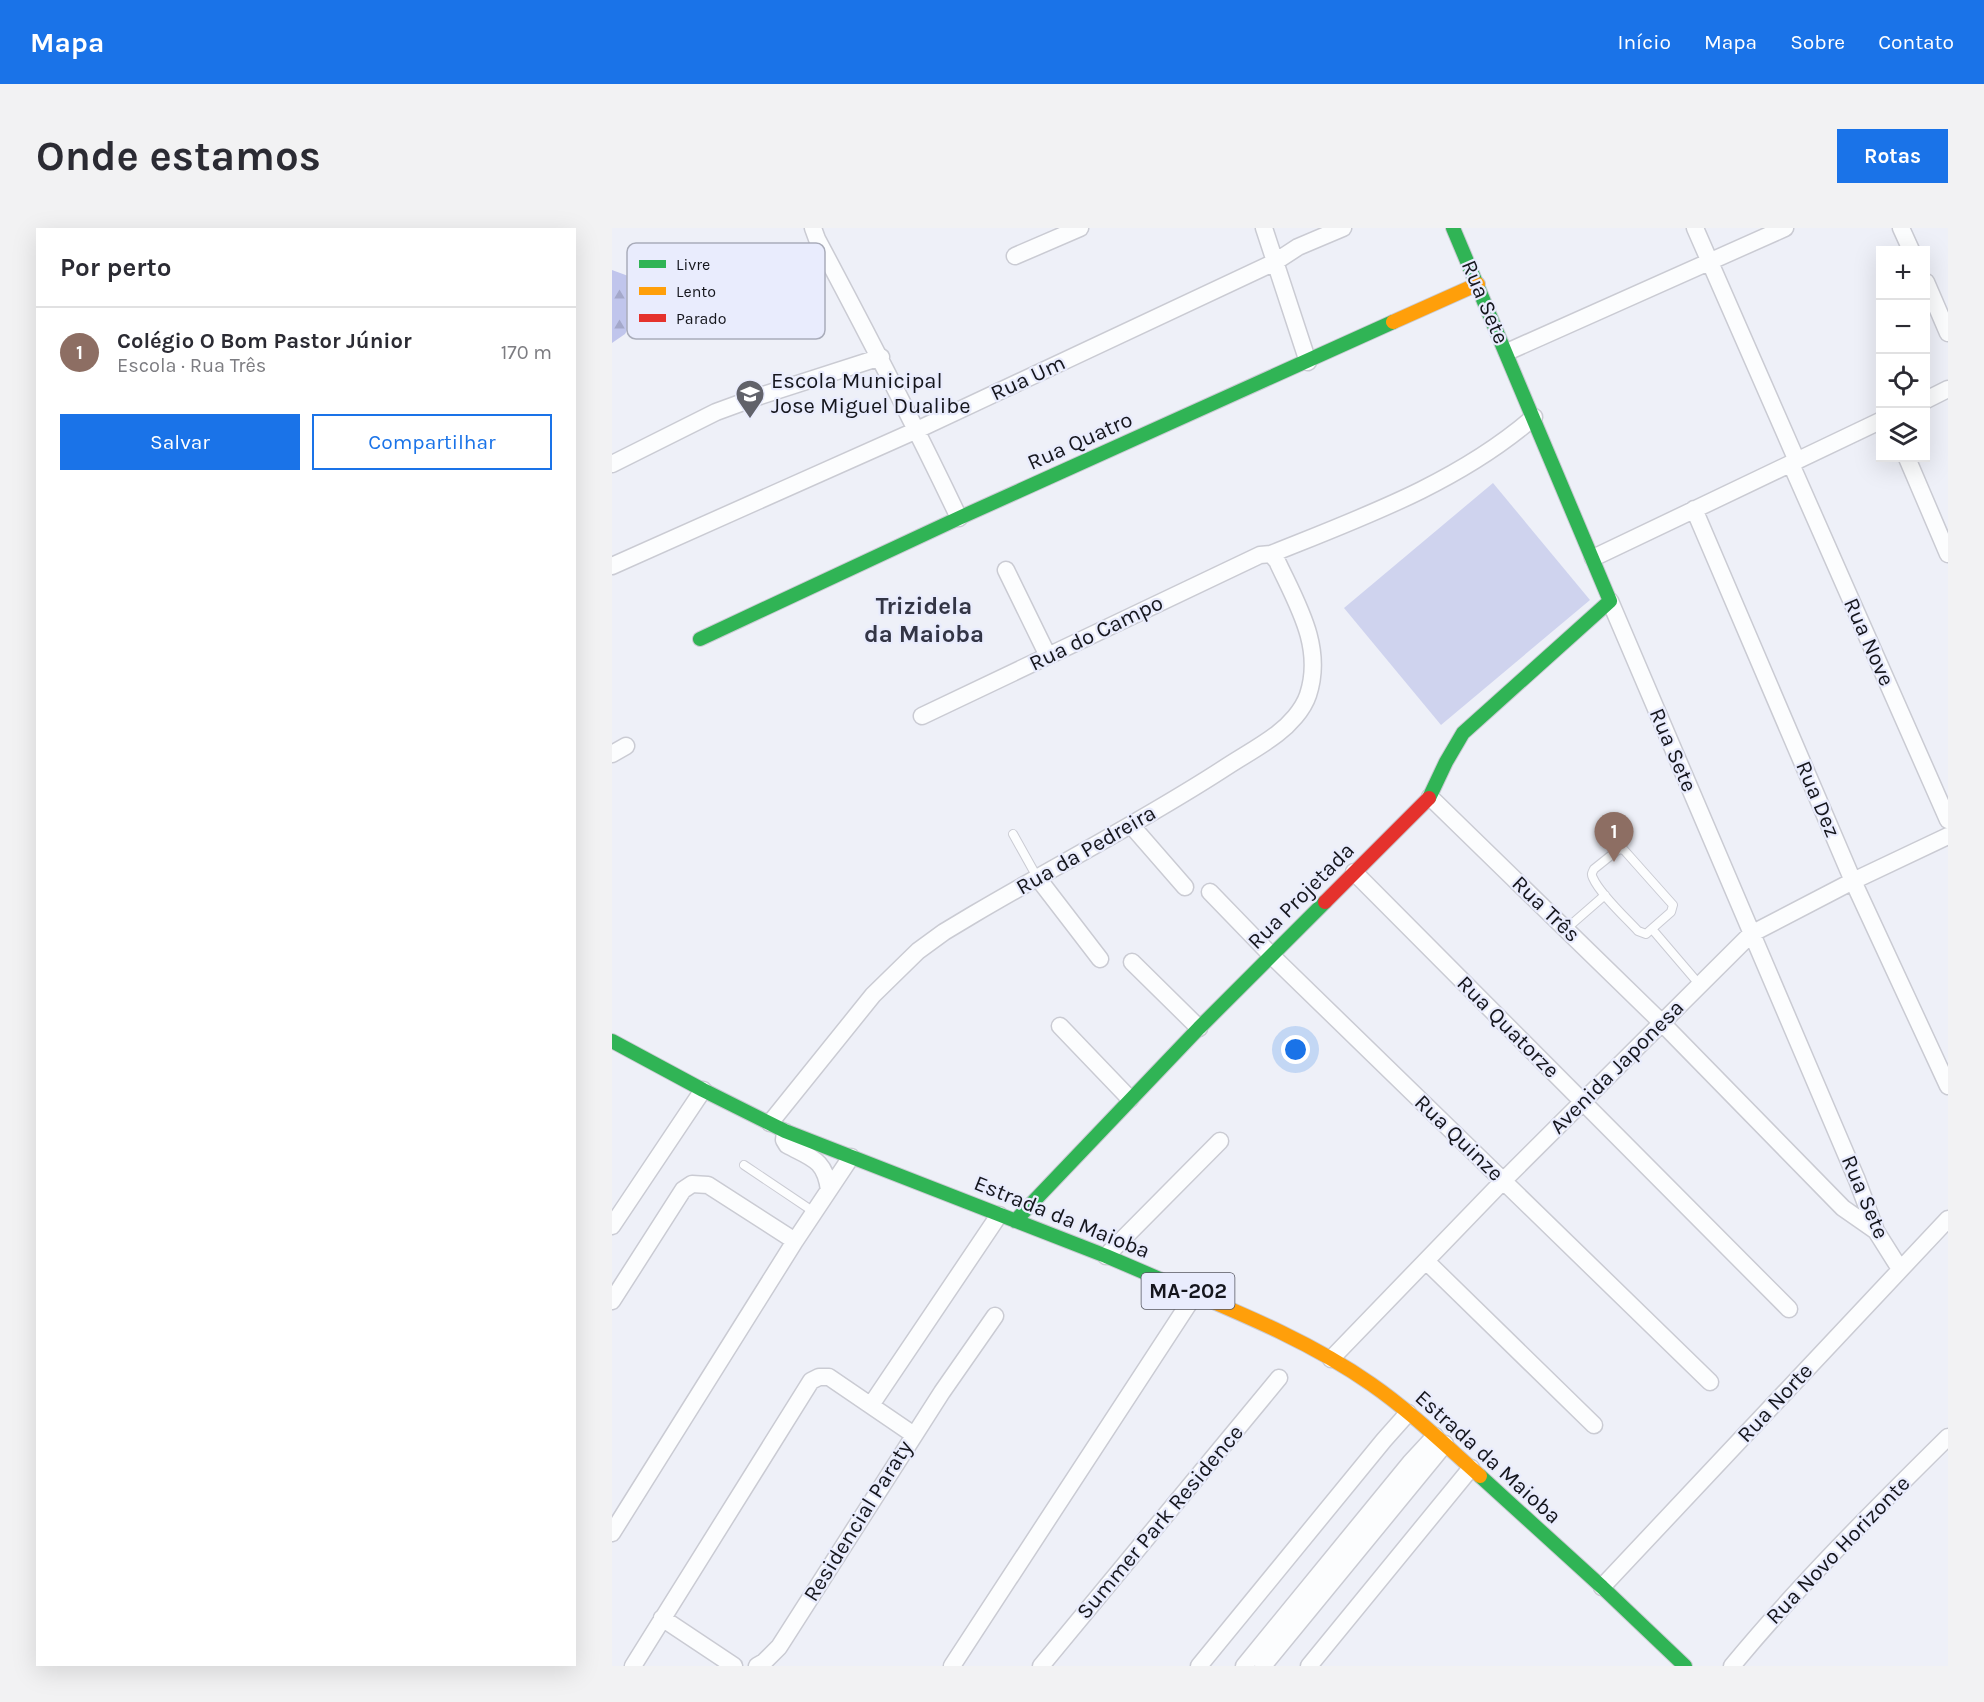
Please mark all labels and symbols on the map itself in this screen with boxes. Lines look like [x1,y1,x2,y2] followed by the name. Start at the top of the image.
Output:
[627,243,825,339] legend
[676,255,710,274] text: Livre
[1456,256,1514,348] street label: Rua Sete
[676,282,716,301] text: Lento
[676,309,726,328] text: Parado
[987,350,1069,406] street label: Rua Um
[771,368,971,419] place label: Escola Municipal Jose Miguel Dualibe
[734,378,766,420] school or university icon: Escola Municipal Jose Miguel Dualibe
[1023,406,1137,476] street label: Rua Quatro
[1025,589,1167,677] street label: Rua do Campo
[864,592,984,648] district label: Trizidela da Maioba
[1838,594,1900,690] street label: Rua Nove
[1644,704,1702,796] street label: Rua Sete
[1790,757,1846,841] street label: Rua Dez
[1012,800,1160,900] street label: Rua da Pedreira
[1594,812,1634,862] pin: 1
[1242,837,1360,955] street label: Rua Projetada
[1507,870,1585,948] street label: Rua Três
[1451,970,1565,1084] street label: Rua Quatorze
[1545,995,1689,1139] street label: Avenida Japonesa
[1281,1035,1310,1064] your location
[1409,1089,1509,1187] street label: Rua Quinze
[1836,1151,1894,1243] street label: Rua Sete
[970,1170,1154,1264] street label: Estrada da Maioba
[1142,1273,1234,1309] road number: MA-202
[1732,1358,1818,1448] street label: Rua Norte
[1410,1385,1566,1529] street label: Estrada da Maioba
[1071,1420,1249,1624] street label: Summer Park Residence
[798,1436,918,1606] street label: Residencial Paraty
[1761,1470,1915,1630] street label: Rua Novo Horizonte

